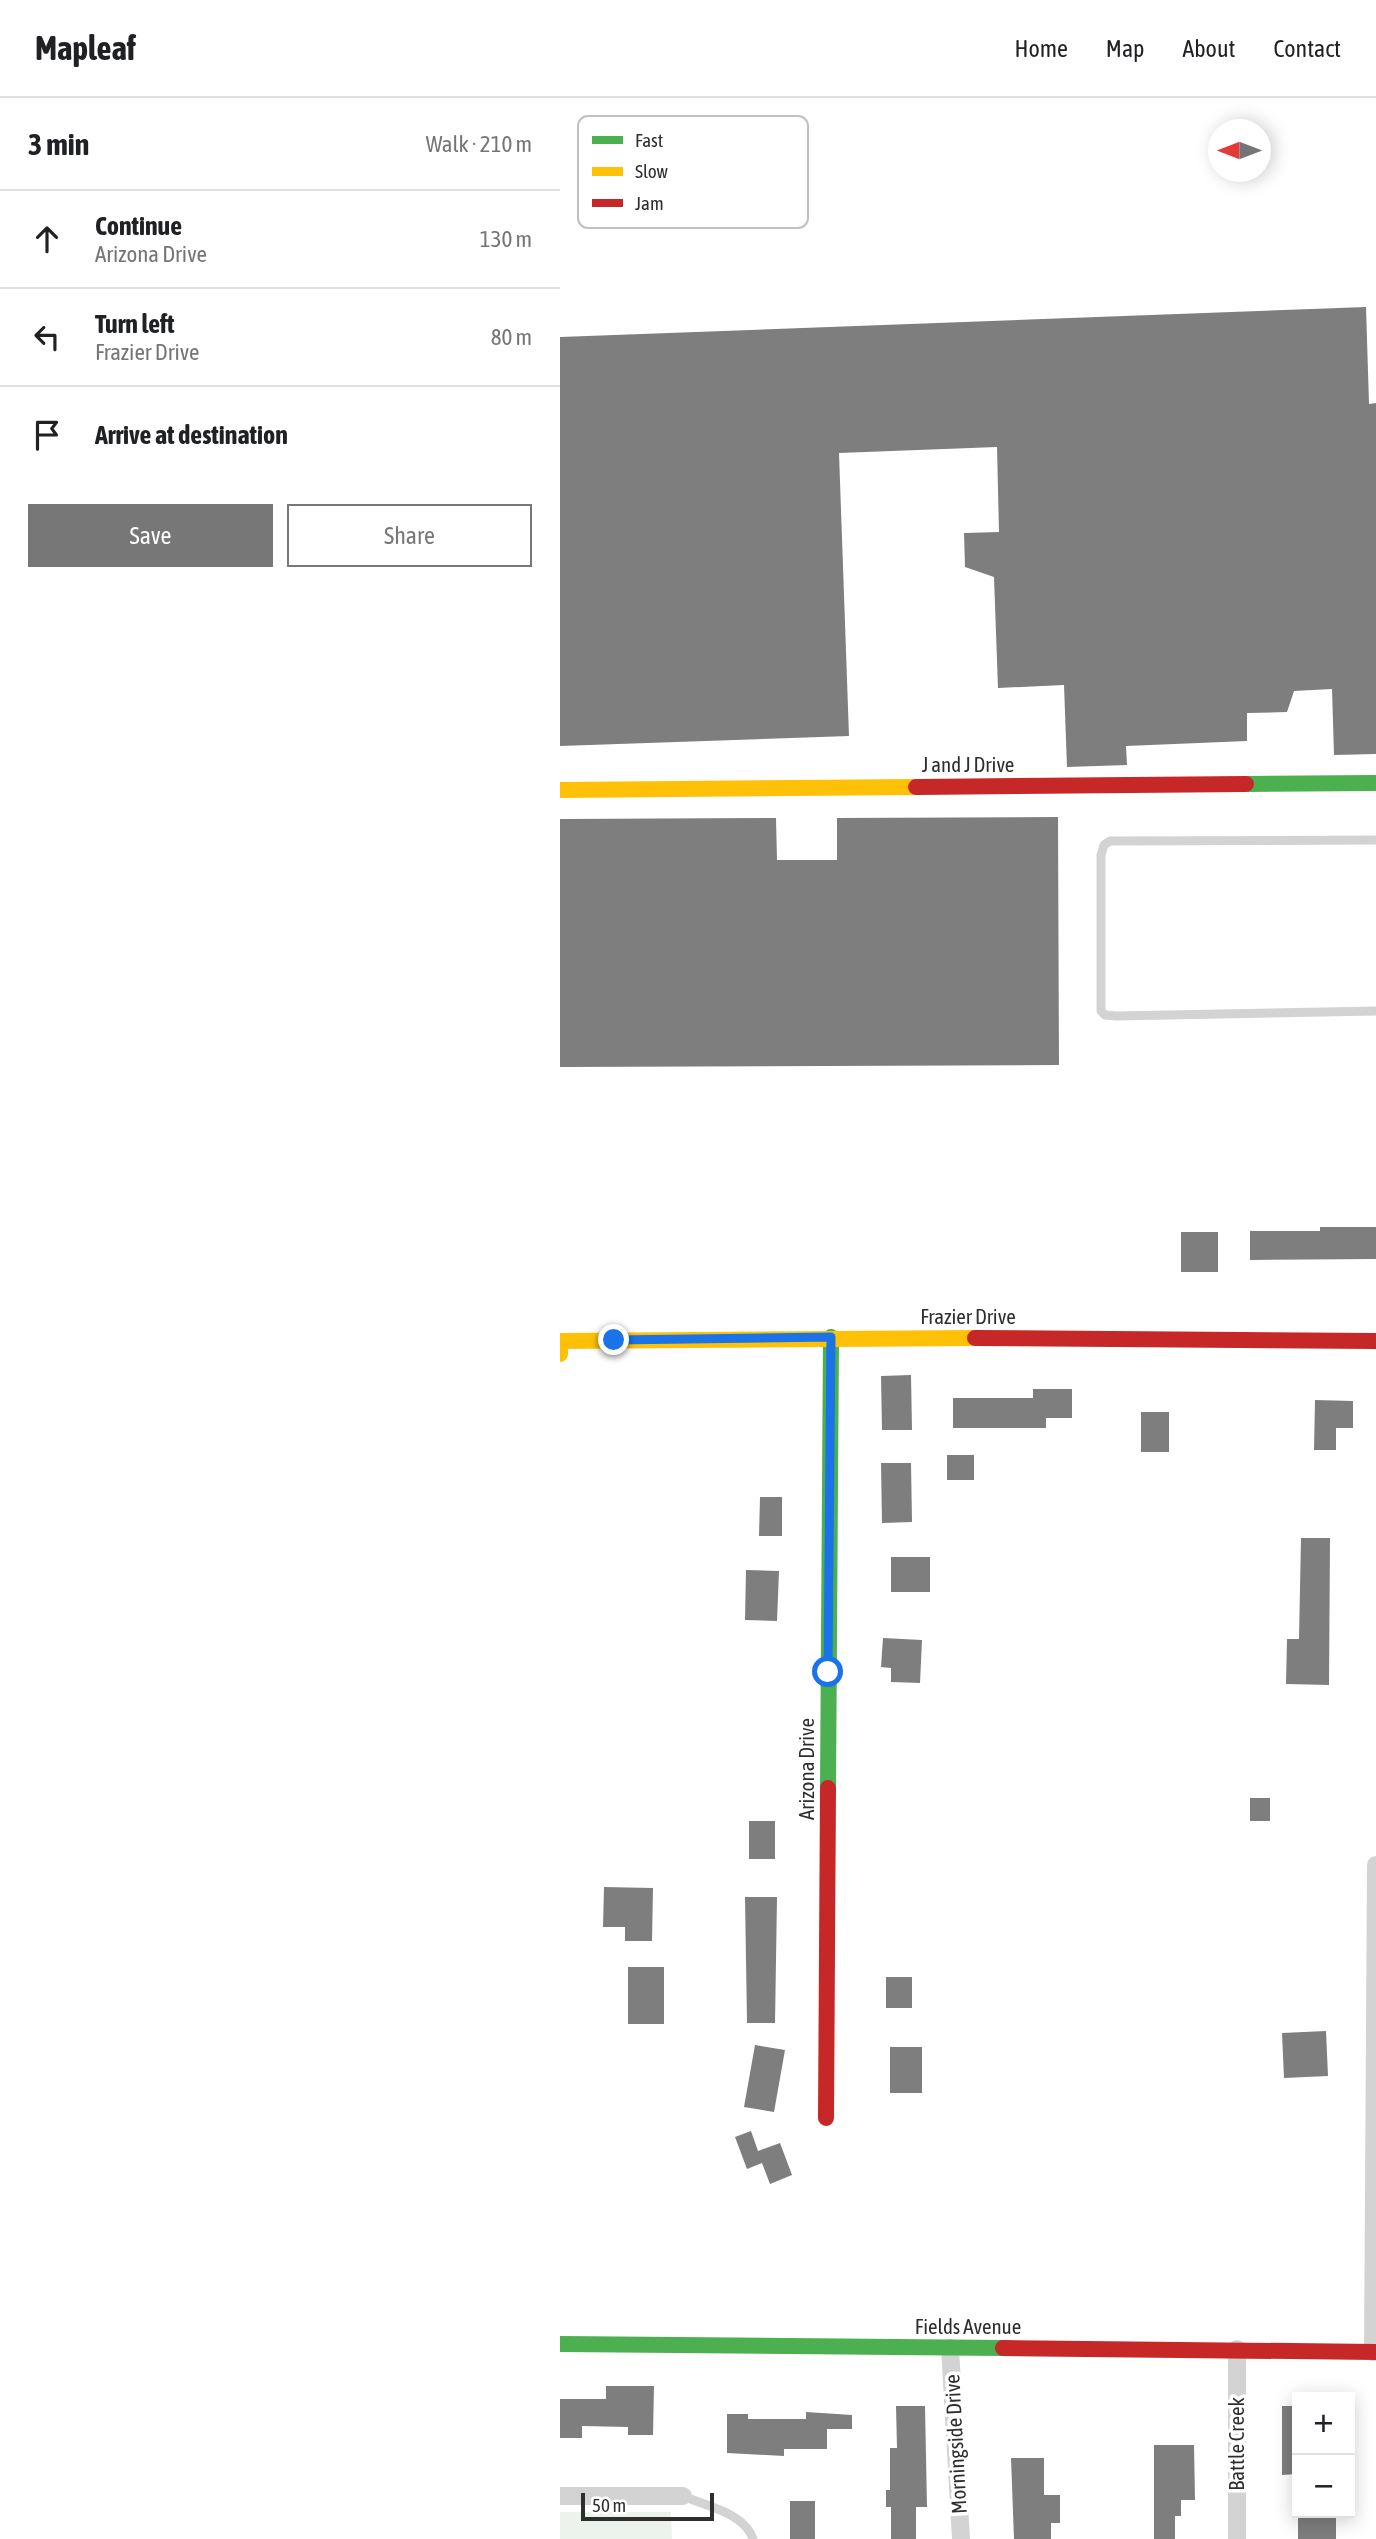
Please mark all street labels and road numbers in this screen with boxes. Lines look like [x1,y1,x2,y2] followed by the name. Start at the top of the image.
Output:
[922,752,1014,776] street label: J and J Drive
[920,1304,1016,1328] street label: Frazier Drive
[794,1718,818,1820] street label: Arizona Drive
[915,2314,1021,2338] street label: Fields Avenue
[939,2374,971,2514] street label: Morningside Drive
[1224,2397,1248,2491] street label: Battle Creek

